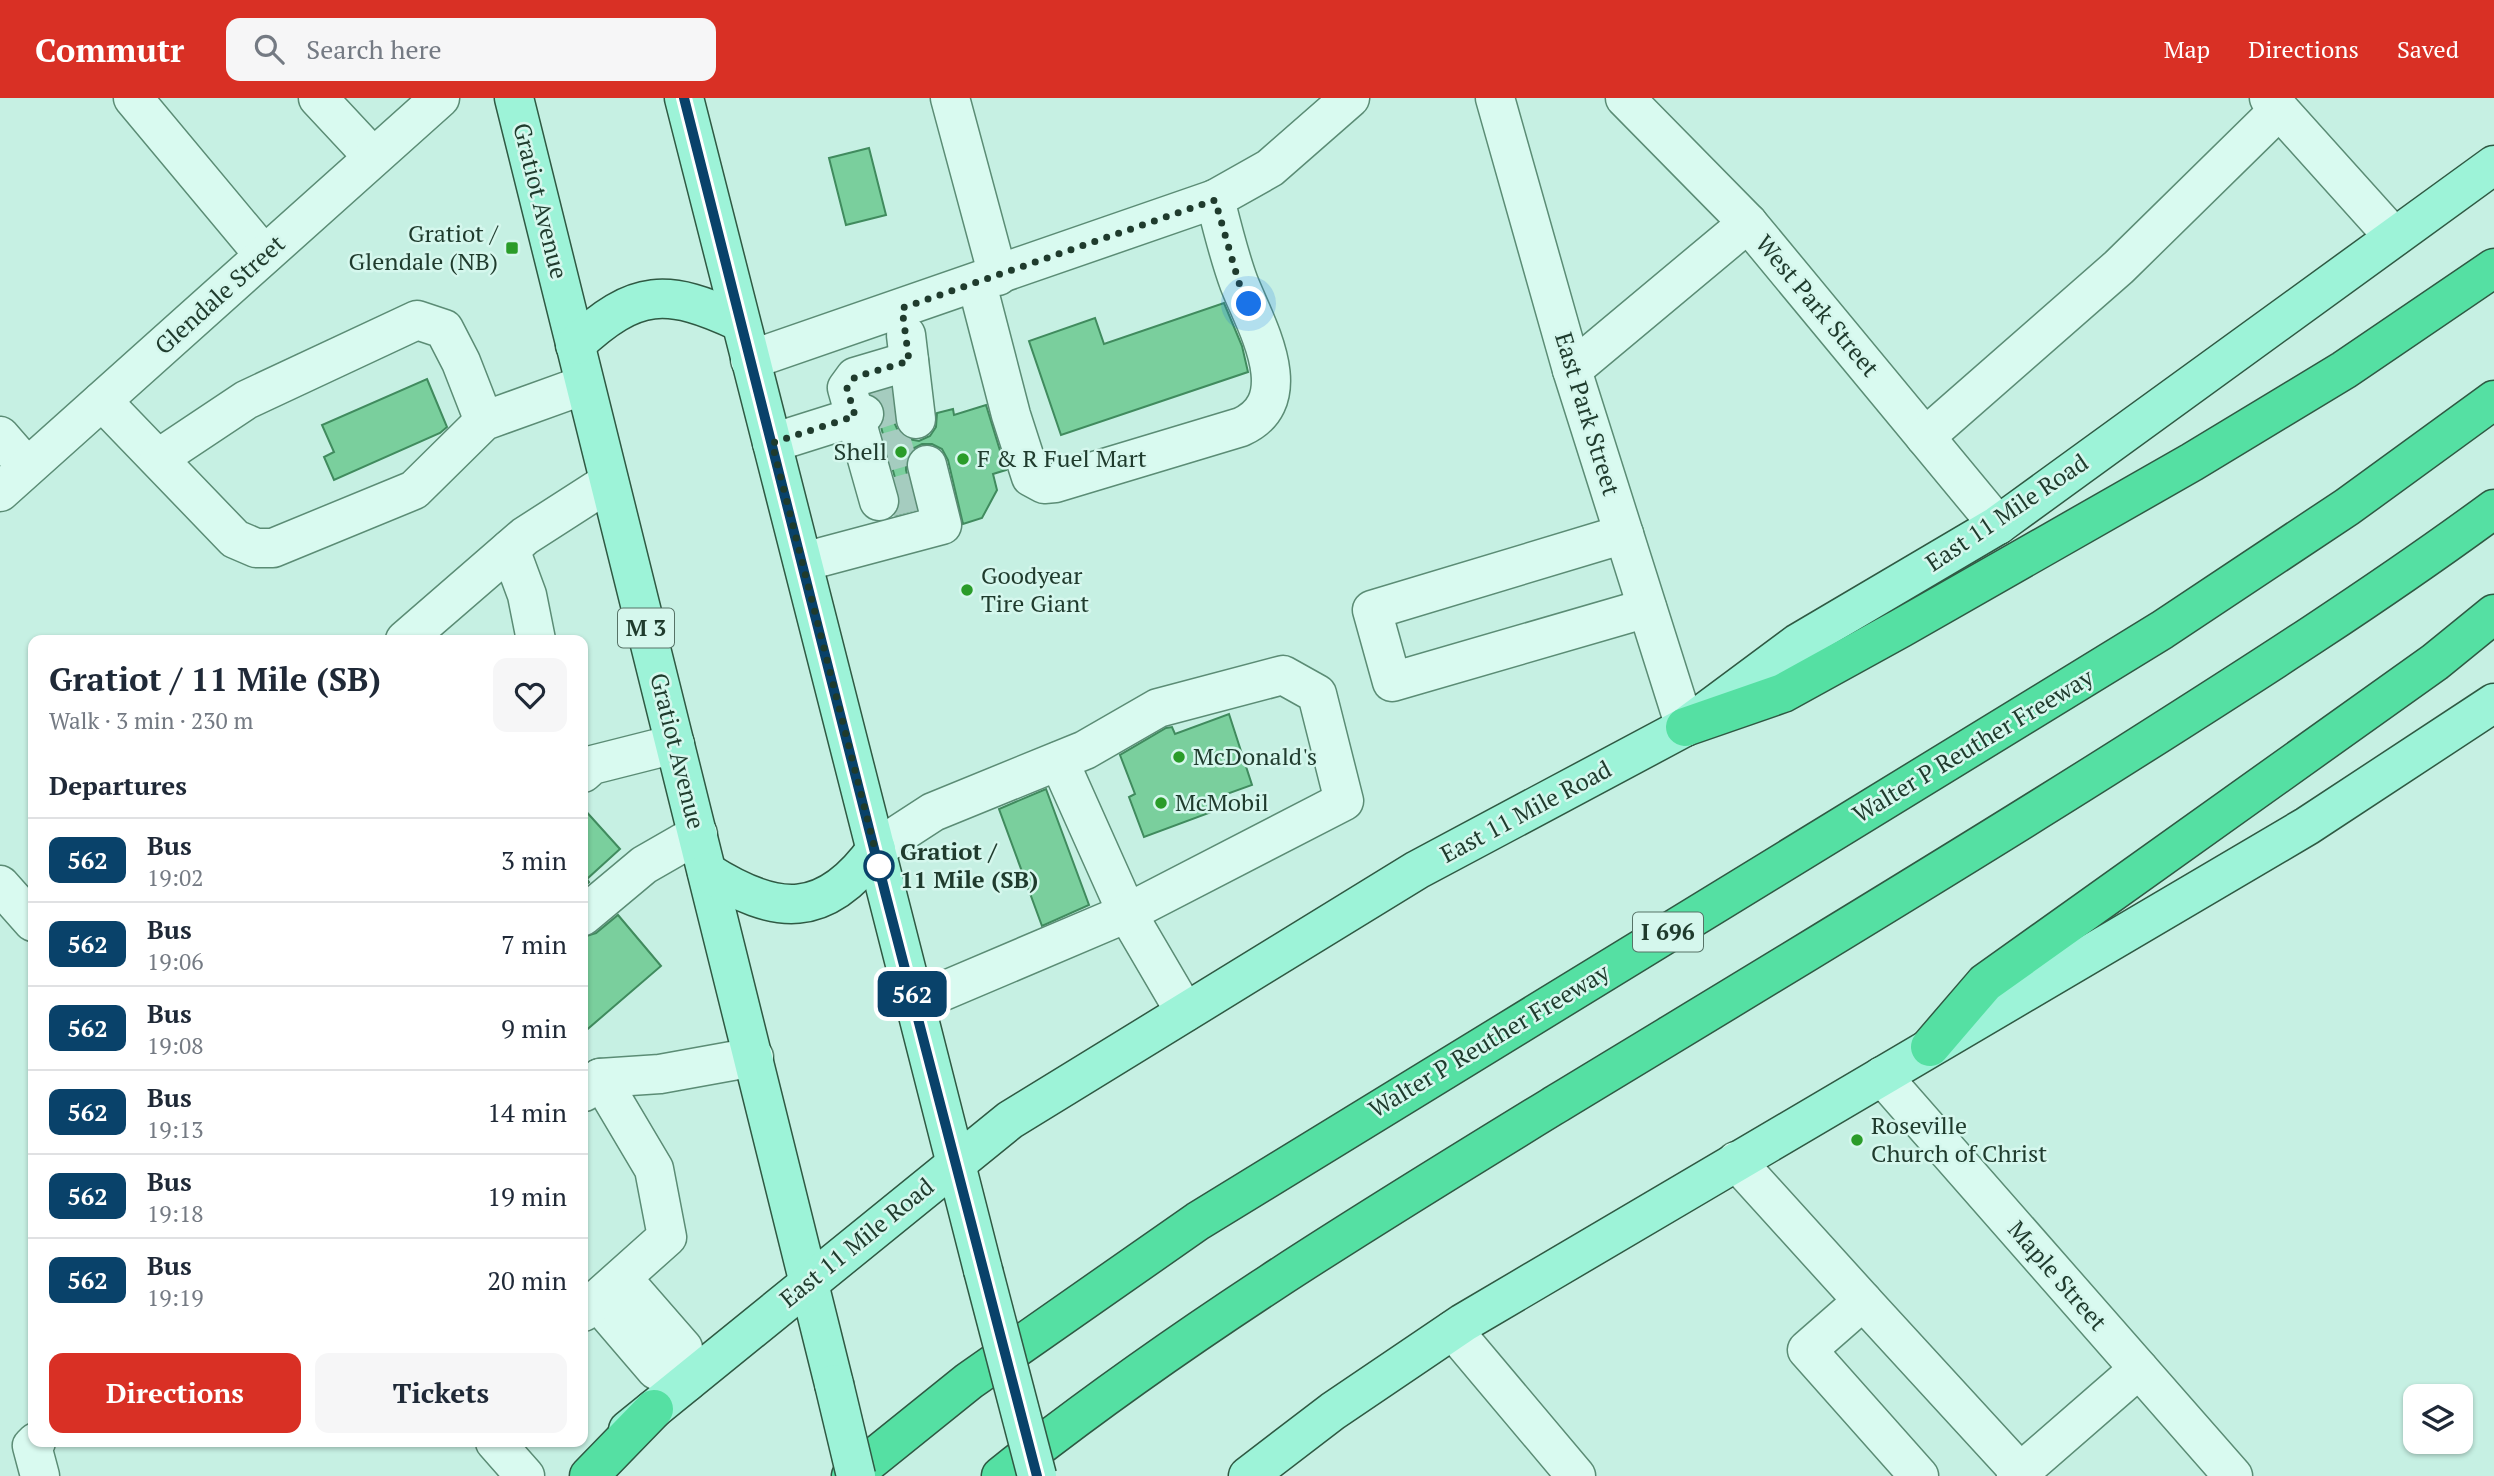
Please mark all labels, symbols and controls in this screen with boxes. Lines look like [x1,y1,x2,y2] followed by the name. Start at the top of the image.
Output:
[226,18,716,81] search box
[35,28,184,71] text: Commutr
[250,30,288,68] icon: search
[306,32,442,66] text: Search here
[2164,33,2210,65] text: Map
[2248,33,2359,65] text: Directions
[2397,33,2459,65] text: Saved
[506,119,576,282] street label: Gratiot Avenue
[349,217,499,277] place label: Gratiot / Glendale (NB)
[147,227,291,361] street label: Glendale Street
[1749,228,1887,383] street label: West Park Street
[504,240,520,256] marker: Gratiot / Glendale (NB)
[1231,286,1266,321] your location
[1548,328,1628,499] street label: East Park Street
[834,435,887,467] place label: Shell
[977,442,1147,474] place label: F & R Fuel Mart
[893,444,909,460] marker: Shell
[1919,446,2094,578] street label: East 11 Mile Road
[955,451,971,467] marker: F & R Fuel Mart
[981,559,1089,619] place label: Goodyear Tire Giant
[959,582,975,598] marker: Goodyear Tire Giant
[618,608,674,648] road number: M 3
[49,657,381,700] text: Gratiot / 11 Mile (SB)
[493,658,567,732] button: heart
[1846,660,2099,830] street label: Walter P Reuther Freeway
[643,669,713,832] street label: Gratiot Avenue
[49,705,253,736] text: Walk · 3 min · 230 m
[1193,740,1317,772] place label: McDonald's
[1171,749,1187,765] marker: McDonald's
[1434,753,1617,870] street label: East 11 Mile Road
[49,768,187,802] text: Departures
[1175,786,1269,818] place label: McMobil
[1153,795,1169,811] marker: McMobil
[147,828,192,862] text: Bus
[900,835,1038,895] place label: Gratiot / 11 Mile (SB)
[501,843,567,877] text: 3 min
[67,844,108,876] text: 562
[864,851,894,881] marker: Gratiot / 11 Mile (SB)
[147,862,204,893] text: 19:02
[147,912,192,946] text: Bus
[1633,912,1703,952] road number: I 696
[501,927,567,961] text: 7 min
[67,928,108,960] text: 562
[147,946,204,977] text: 19:06
[1362,955,1615,1125] street label: Walter P Reuther Freeway
[872,971,952,1017] line badge: 562
[892,978,932,1010] text: 562
[147,996,192,1030] text: Bus
[501,1011,567,1045] text: 9 min
[67,1012,108,1044] text: 562
[147,1030,204,1061] text: 19:08
[147,1080,192,1114] text: Bus
[487,1095,567,1129] text: 14 min
[67,1096,108,1128] text: 562
[1871,1109,2047,1169] place label: Roseville Church of Christ
[147,1114,204,1145] text: 19:13
[1849,1132,1865,1148] marker: Roseville Church of Christ
[147,1164,192,1198] text: Bus
[773,1170,940,1314] street label: East 11 Mile Road
[487,1179,567,1213] text: 19 min
[67,1180,108,1212] text: 562
[147,1198,204,1229] text: 19:18
[2001,1214,2114,1337] street label: Maple Street
[147,1248,192,1282] text: Bus
[487,1263,567,1297] text: 20 min
[67,1264,108,1296] text: 562
[147,1282,204,1313] text: 19:19
[49,1353,301,1433] button: Directions
[315,1353,567,1433] button: Tickets
[2403,1384,2473,1454] map controls
[2403,1384,2473,1454] button: layers

